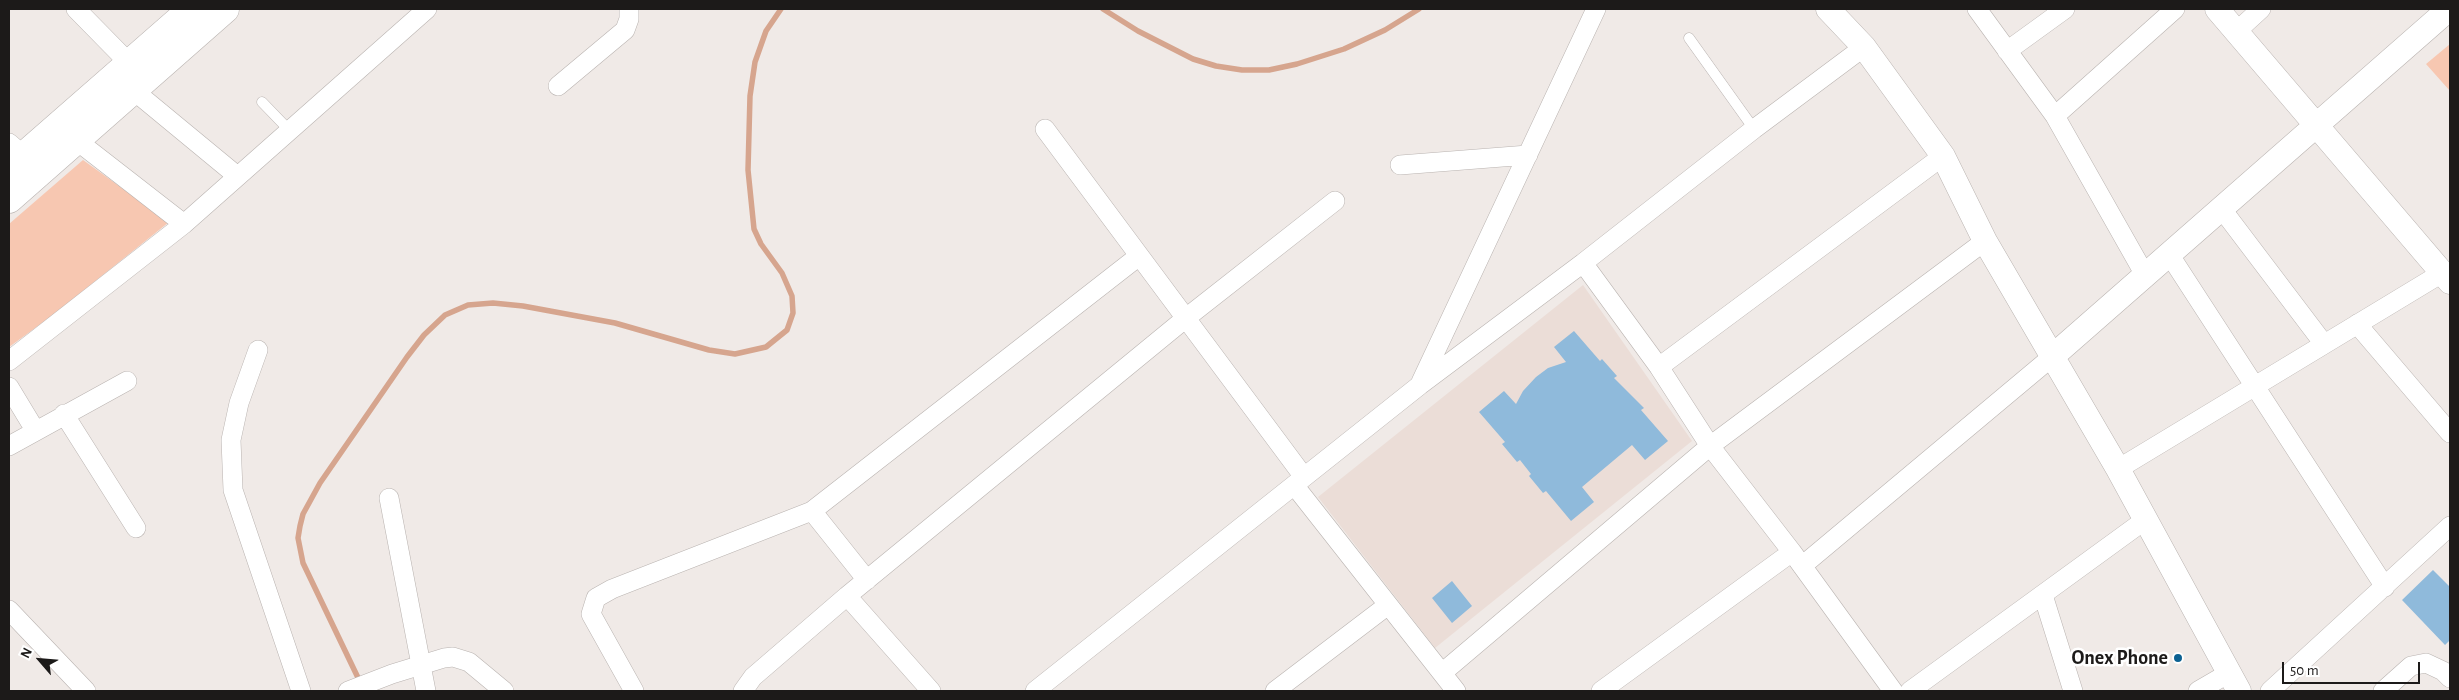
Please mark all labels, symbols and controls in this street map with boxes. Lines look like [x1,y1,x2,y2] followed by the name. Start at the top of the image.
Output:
[15,635,65,685] north arrow
[18,646,35,661] text: N
[2071,646,2168,670] place label: Onex Phone
[2172,652,2184,664] marker: Onex Phone
[2284,652,2422,684] scale bar
[2290,663,2319,678] text: 50 m

